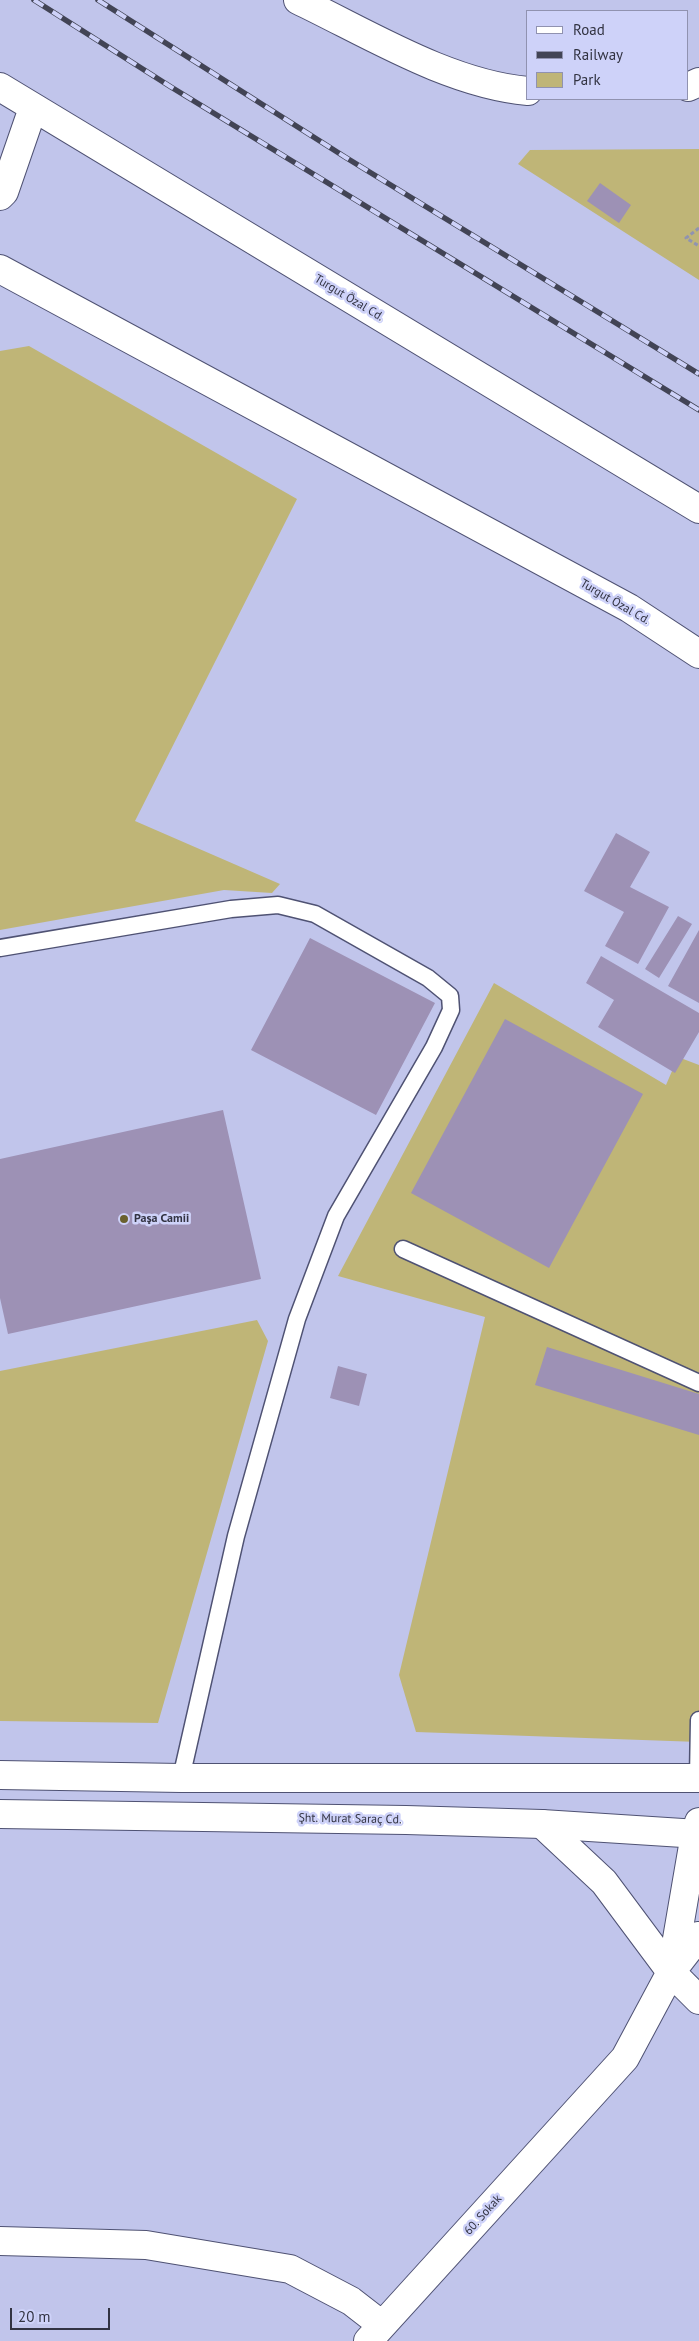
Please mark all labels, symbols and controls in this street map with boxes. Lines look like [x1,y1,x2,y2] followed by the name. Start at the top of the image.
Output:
[526,10,689,100] legend
[573,20,605,39] text: Road
[573,45,623,64] text: Railway
[573,70,601,89] text: Park
[312,272,386,324] street label: Turgut Özal Cd.
[578,576,652,628] street label: Turgut Özal Cd.
[134,1212,189,1226] place label: Paşa Camii
[118,1213,130,1225] marker: Paşa Camii
[298,1811,402,1827] street label: Şht. Murat Saraç Cd.
[461,2192,505,2238] street label: 60. Sokak
[12,2298,112,2330] scale bar
[18,2307,51,2326] text: 20 m

